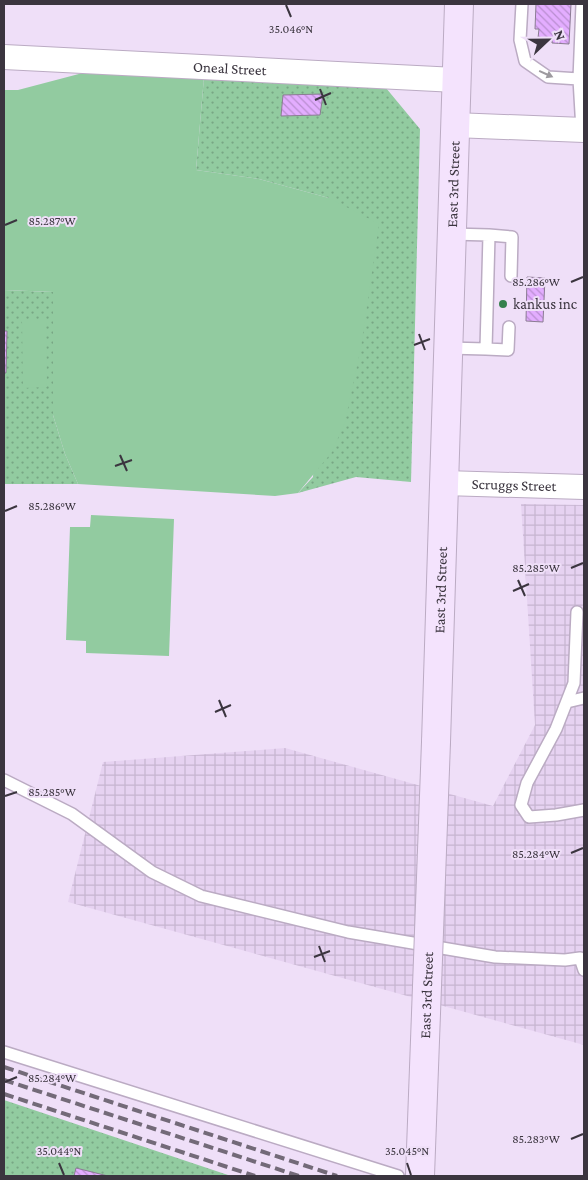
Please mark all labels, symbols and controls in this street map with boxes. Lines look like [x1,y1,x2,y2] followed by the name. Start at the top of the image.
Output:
[523,15,573,65] north arrow
[269,22,313,36] text: 35.046°N
[551,28,569,43] text: N
[193,59,268,78] street label: Oneal Street
[539,70,554,78] one-way arrow
[444,140,463,228] street label: East 3rd Street
[28,214,76,228] text: 85.287°W
[512,275,560,289] text: 85.286°W
[513,296,578,312] place label: kankus inc
[497,298,509,310] marker: kankus inc
[471,476,558,494] street label: Scruggs Street
[28,499,76,513] text: 85.286°W
[431,545,450,634] street label: East 3rd Street
[512,561,560,575] text: 85.285°W
[28,785,76,799] text: 85.285°W
[512,847,560,861] text: 85.284°W
[417,950,436,1039] street label: East 3rd Street
[28,1071,76,1085] text: 85.284°W
[512,1132,560,1146] text: 85.283°W
[37,1144,81,1158] text: 35.044°N
[385,1144,429,1158] text: 35.045°N

